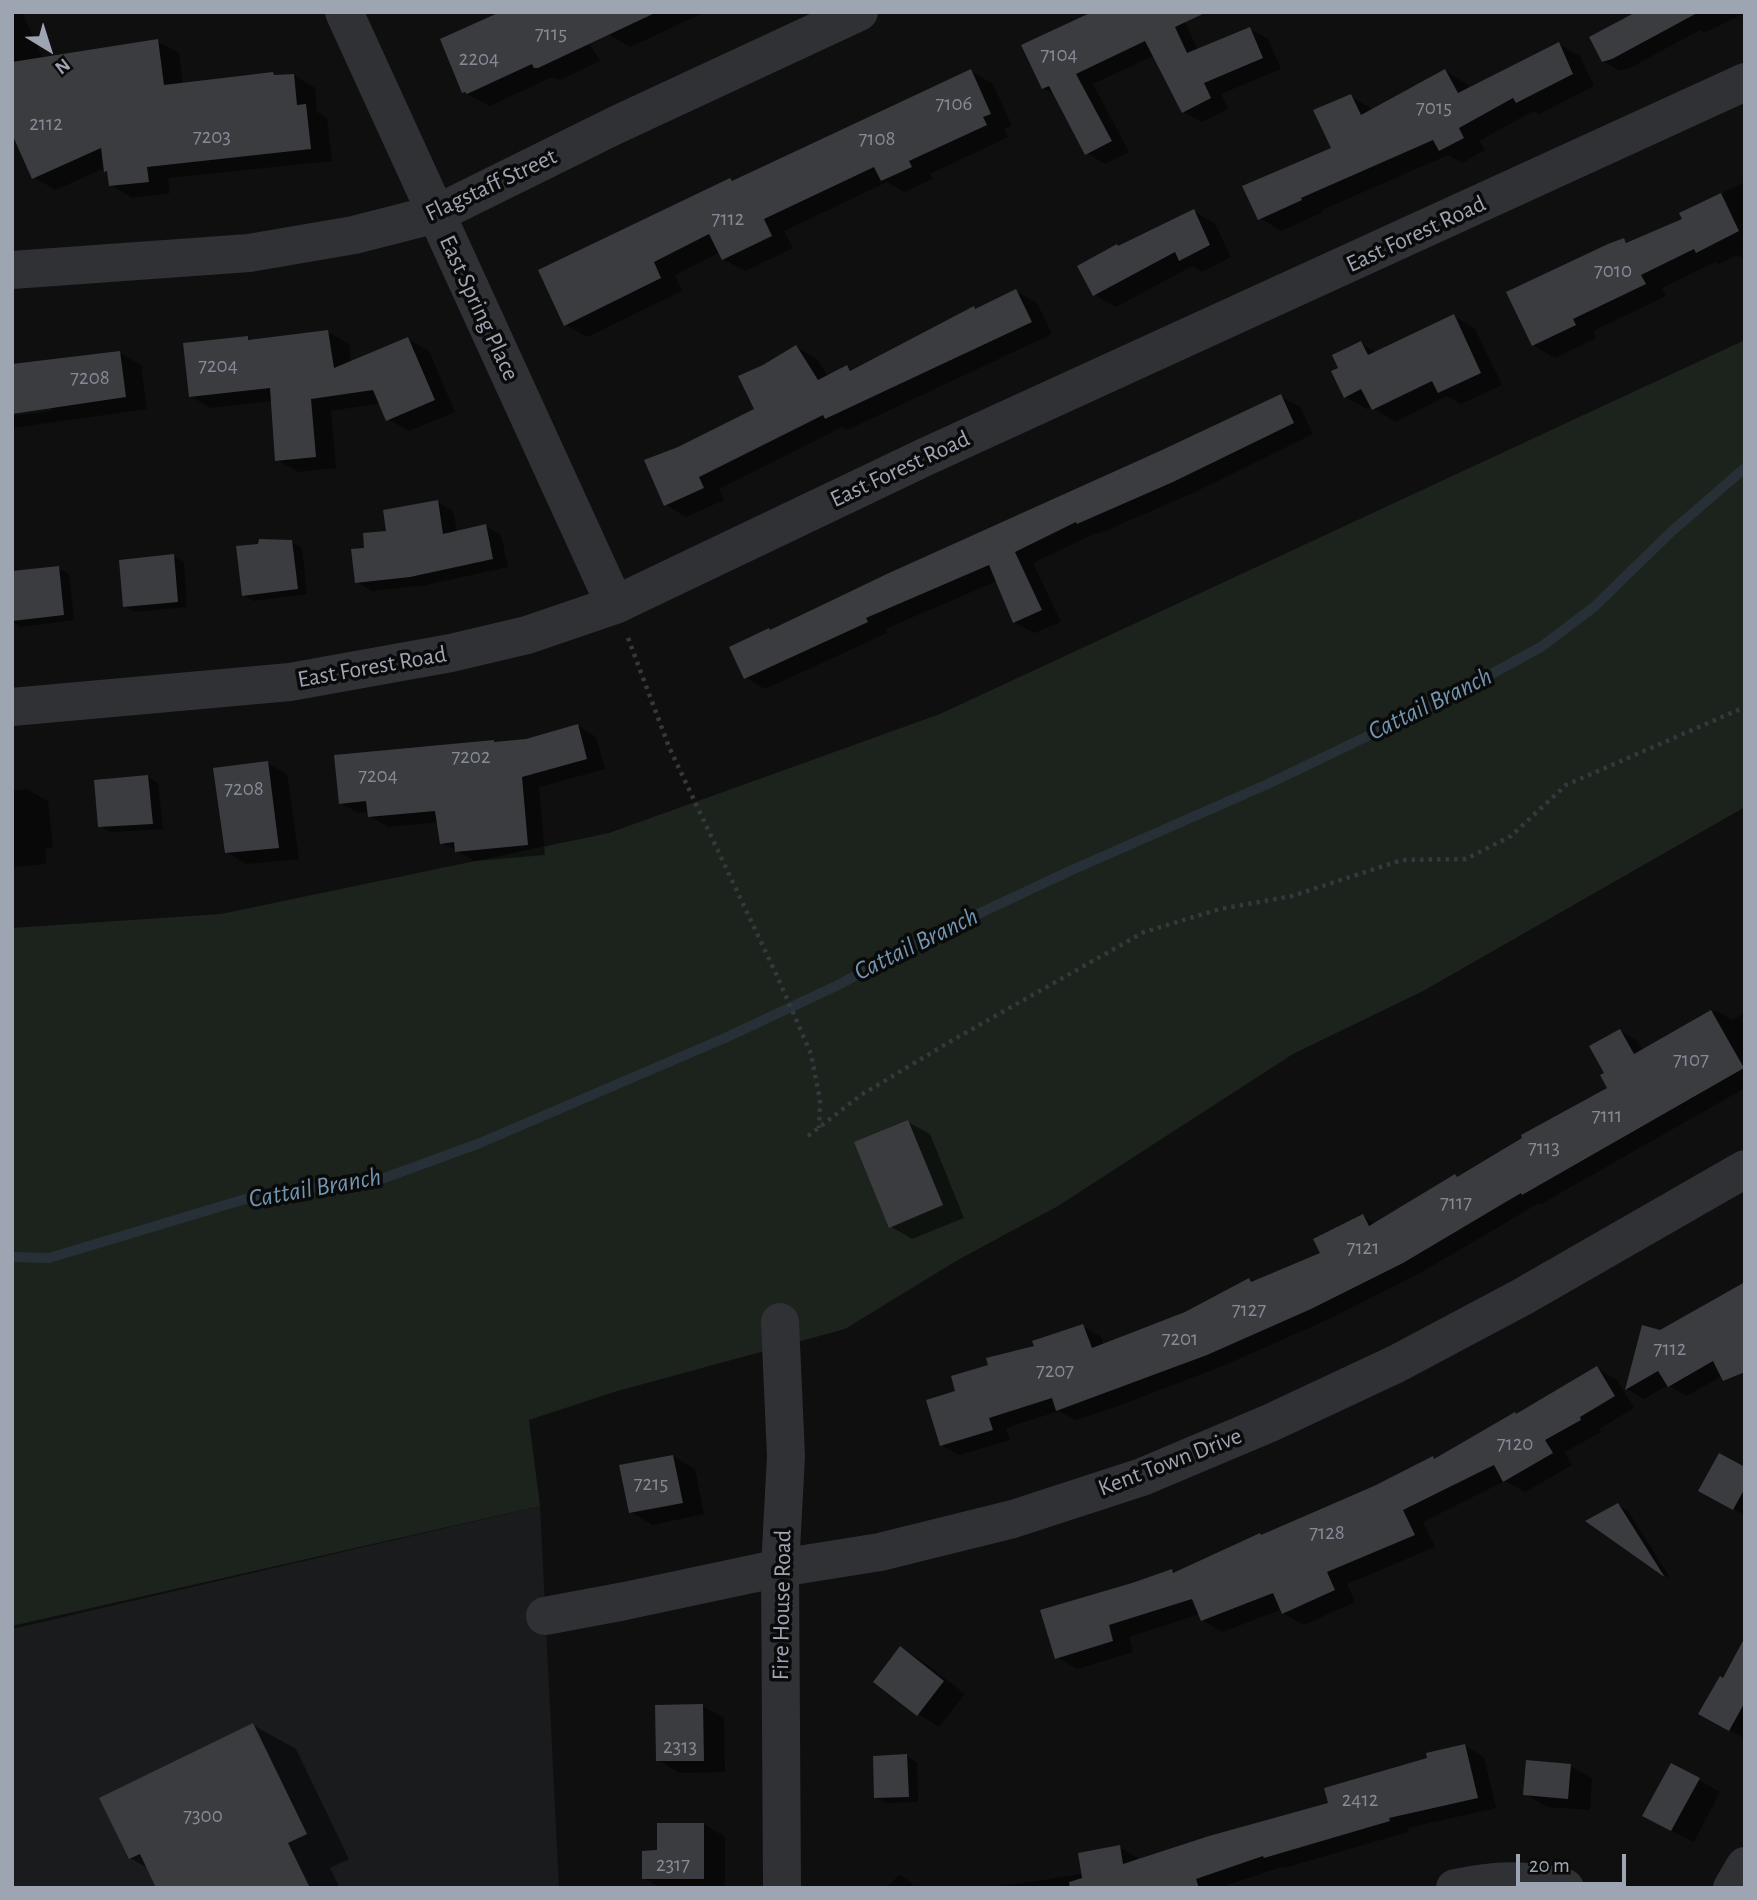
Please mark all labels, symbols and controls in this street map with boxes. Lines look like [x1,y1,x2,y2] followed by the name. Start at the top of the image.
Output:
[14,14,84,84] north arrow
[535,21,567,47] house number: 7115
[1040,42,1078,68] house number: 7104
[459,46,499,72] house number: 2204
[51,54,73,77] text: N
[936,91,972,117] house number: 7106
[1416,95,1452,121] house number: 7015
[29,111,63,137] house number: 2112
[193,124,231,150] house number: 7203
[858,126,896,152] house number: 7108
[421,142,561,228] street label: Flagstaff Street
[1342,189,1490,279] street label: East Forest Road
[712,206,744,232] house number: 7112
[433,231,525,385] street label: East Spring Place
[1594,258,1632,284] house number: 7010
[198,353,238,379] house number: 7204
[70,365,110,391] house number: 7208
[826,424,974,514] street label: East Forest Road
[295,640,449,694] street label: East Forest Road
[1363,661,1497,747] water label: Cattail Branch
[452,744,490,770] house number: 7202
[358,763,398,789] house number: 7204
[224,776,264,802] house number: 7208
[849,901,983,987] water label: Cattail Branch
[1673,1047,1709,1073] house number: 7107
[1592,1103,1622,1129] house number: 7111
[1528,1135,1560,1161] house number: 7113
[246,1161,384,1215] water label: Cattail Branch
[1440,1190,1472,1216] house number: 7117
[1347,1235,1379,1261] house number: 7121
[1232,1297,1266,1323] house number: 7127
[1162,1326,1198,1352] house number: 7201
[1654,1336,1686,1362] house number: 7112
[1036,1358,1074,1384] house number: 7207
[1094,1421,1246,1503] street label: Kent Town Drive
[1497,1431,1533,1457] house number: 7120
[634,1471,668,1497] house number: 7215
[1309,1520,1345,1546] house number: 7128
[766,1529,798,1681] street label: Fire House Road
[663,1734,697,1760] house number: 2313
[1342,1787,1378,1813] house number: 2412
[183,1803,223,1829] house number: 7300
[1519,1840,1629,1884] scale bar
[656,1852,690,1878] house number: 2317
[1529,1855,1570,1876] text: 20 m

